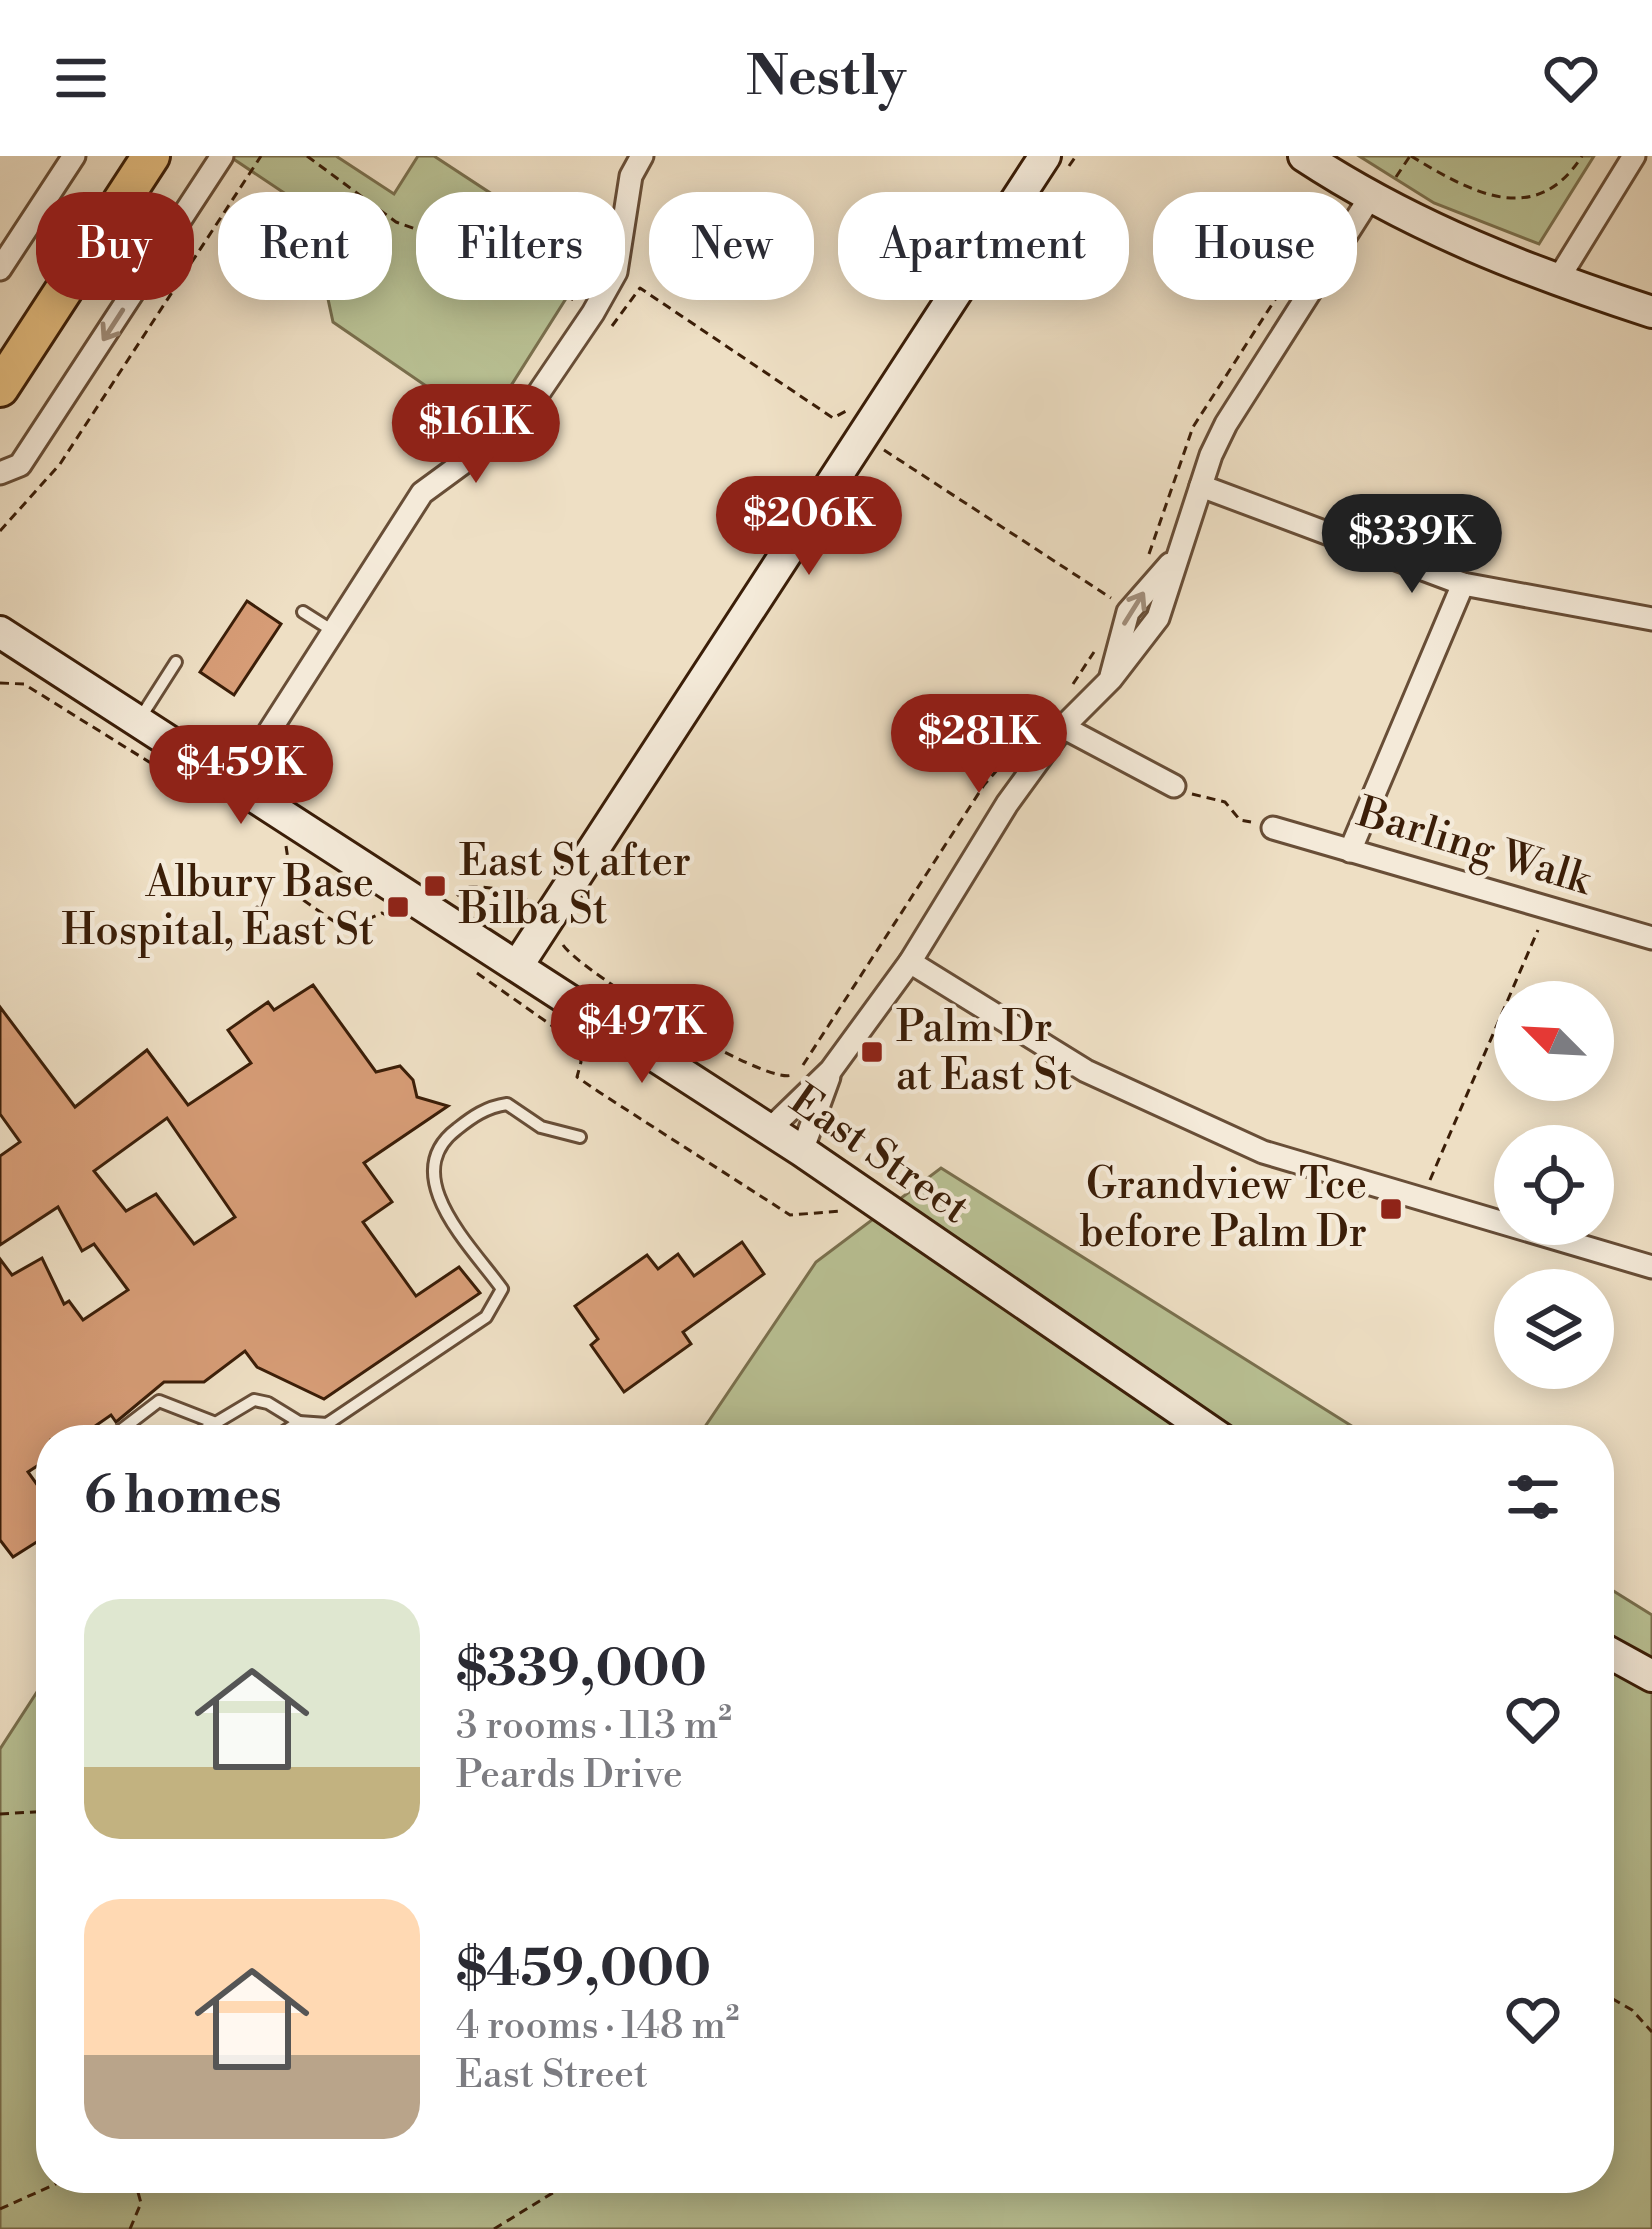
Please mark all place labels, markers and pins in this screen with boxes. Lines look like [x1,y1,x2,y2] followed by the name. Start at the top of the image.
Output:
[392,384,560,486] pin: $161K
[725,476,893,578] pin: $206K
[1328,494,1496,596] pin: $339K
[895,694,1063,796] pin: $281K
[157,725,325,827] pin: $459K
[458,836,691,937] place label: East St after Bilba St
[62,857,374,958] place label: Albury Base Hospital, East St
[422,873,448,899] marker: East St after Bilba St
[385,894,411,920] marker: Albury Base Hospital, East St
[558,984,726,1086] pin: $497K
[896,1002,1072,1103] place label: Palm Dr at East St
[859,1039,885,1065] marker: Palm Dr at East St
[1080,1159,1367,1260] place label: Grandview Tce before Palm Dr
[1378,1196,1404,1222] marker: Grandview Tce before Palm Dr

